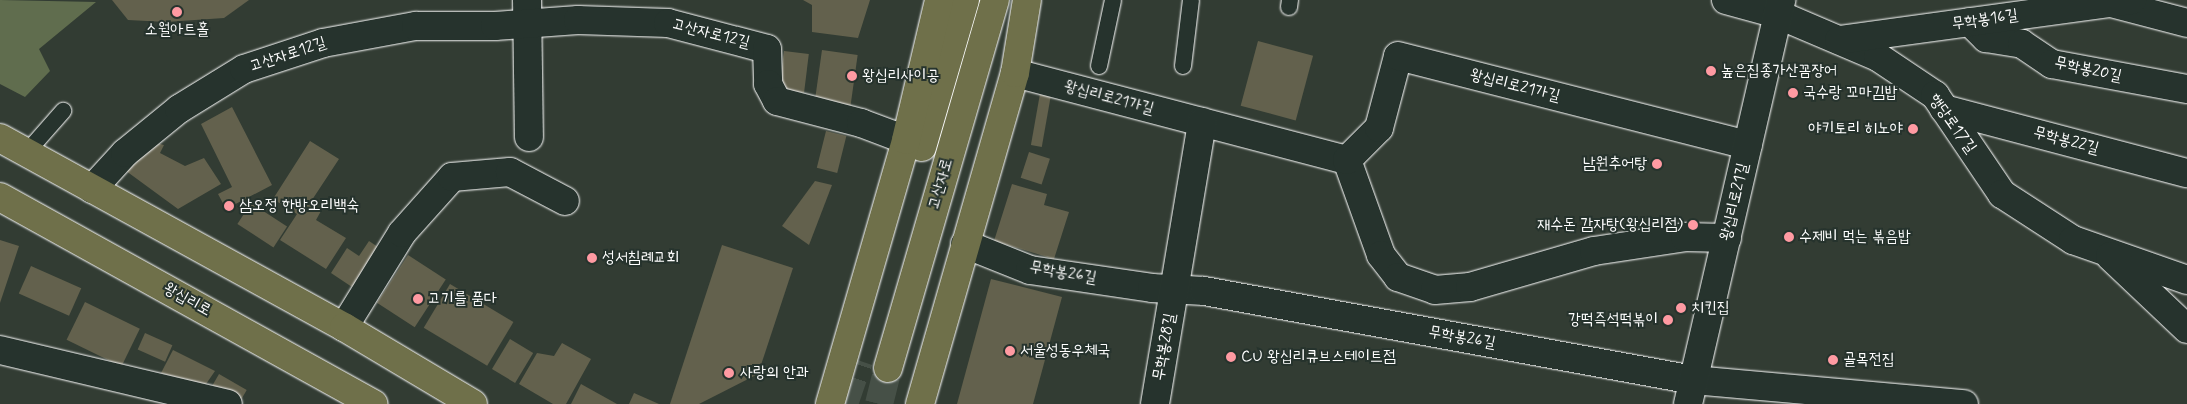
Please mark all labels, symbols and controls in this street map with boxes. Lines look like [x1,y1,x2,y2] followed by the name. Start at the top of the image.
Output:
[171,6,183,18] marker: 소월아트홀
[1951,6,2019,34] street label: 무학봉16길
[670,15,752,53] street label: 고산자로12길
[145,20,209,40] place label: 소월아트홀
[247,34,329,76] street label: 고산자로12길
[2053,54,2123,86] street label: 무학봉20길
[1721,61,1837,81] place label: 높은집종가산꼼장어
[1705,65,1717,77] marker: 높은집종가산꼼장어
[862,66,939,86] place label: 왕십리사이공
[1468,66,1562,106] street label: 왕십리로21가길
[846,70,858,82] marker: 왕십리사이공
[1062,77,1156,119] street label: 왕십리로21가길
[1803,83,1897,103] place label: 국수랑 꼬마김밥
[1787,87,1799,99] marker: 국수랑 꼬마김밥
[1924,91,1980,157] street label: 행당로17길
[1809,119,1903,139] place label: 야키토리 히노야
[1907,123,1919,135] marker: 야키토리 히노야
[2031,123,2101,159] street label: 무학봉22길
[1583,154,1647,174] place label: 남원추어탕
[925,157,957,211] street label: 고산자로
[1651,158,1663,170] marker: 남원추어탕
[1717,161,1753,243] street label: 왕십리로21길
[239,196,359,216] place label: 삼오정 한방오리백숙
[223,200,235,212] marker: 삼오정 한방오리백숙
[1537,215,1683,235] place label: 재수돈 감자탕(왕십리점)
[1687,219,1699,231] marker: 재수돈 감자탕(왕십리점)
[1799,227,1911,247] place label: 수제비 먹는 볶음밥
[1783,231,1795,243] marker: 수제비 먹는 볶음밥
[602,248,679,268] place label: 성서침례교회
[586,252,598,264] marker: 성서침례교회
[1028,258,1098,288] street label: 무학봉26길
[160,279,214,321] street label: 왕십리로
[428,289,497,309] place label: 고기를 품다
[412,293,424,305] marker: 고기를 품다
[1691,298,1730,318] place label: 치킨집
[1675,302,1687,314] marker: 치킨집
[1568,310,1658,330] place label: 강떡즉석떡볶이
[1150,312,1180,382] street label: 무학봉28길
[1662,314,1674,326] marker: 강떡즉석떡볶이
[1427,323,1497,353] street label: 무학봉26길
[1020,341,1110,361] place label: 서울성동우체국
[1004,345,1016,357] marker: 서울성동우체국
[1241,347,1396,367] place label: CU 왕십리큐브스테이트점
[1843,350,1895,370] place label: 골목전집
[1225,351,1237,363] marker: CU 왕십리큐브스테이트점
[1827,354,1839,366] marker: 골목전집
[740,363,809,383] place label: 사랑의 안과
[722,366,736,380] marker: 사랑의 안과

